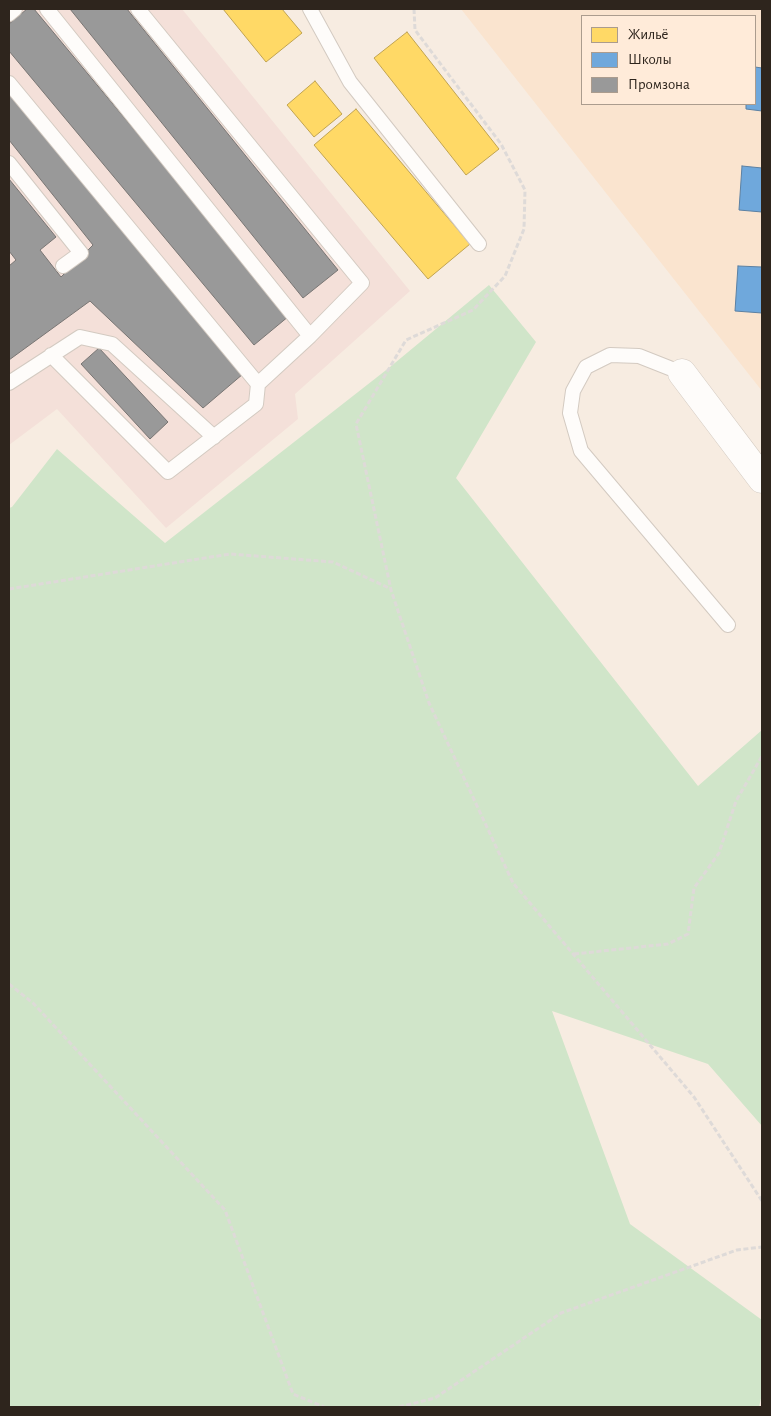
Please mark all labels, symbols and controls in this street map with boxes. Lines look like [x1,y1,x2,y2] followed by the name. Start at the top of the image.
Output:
[581,15,756,105] legend
[628,27,668,42] text: Жильё
[628,52,672,67] text: Школы
[628,77,690,92] text: Промзона

